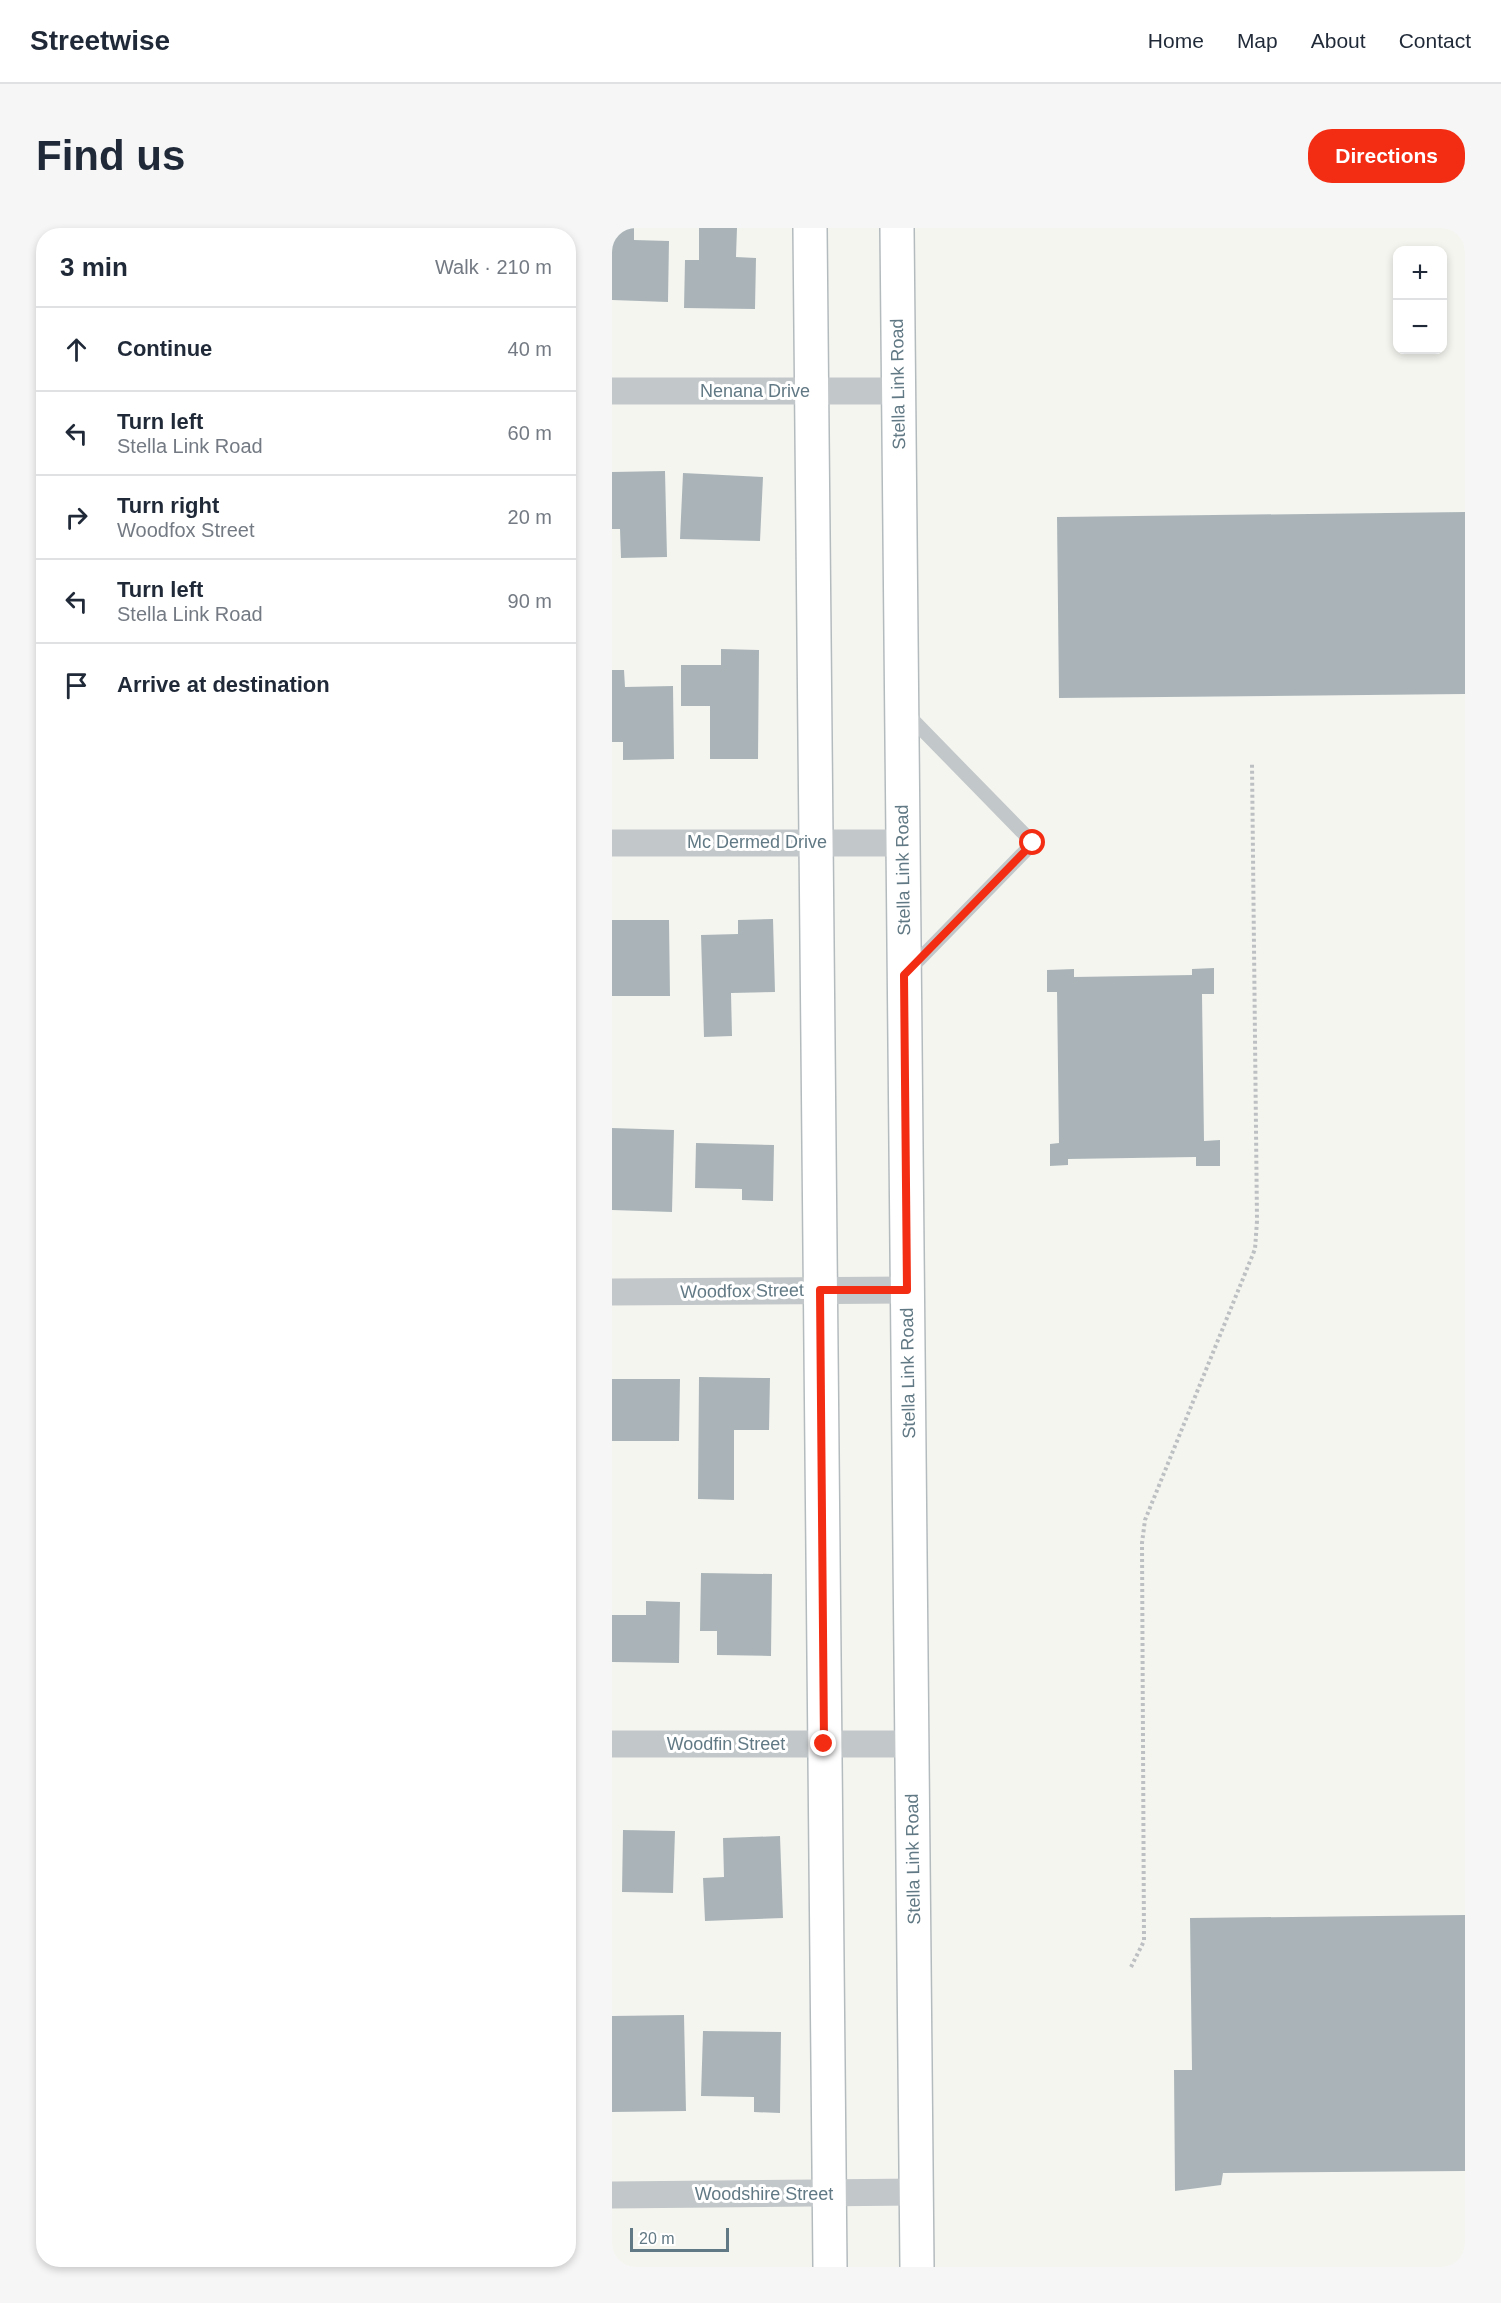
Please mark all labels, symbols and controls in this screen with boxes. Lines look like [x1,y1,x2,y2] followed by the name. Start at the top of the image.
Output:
[30,25,170,56] text: Streetwise
[1148,29,1204,52] text: Home
[1237,29,1278,52] text: Map
[1311,29,1366,52] text: About
[1399,29,1471,52] text: Contact
[1308,129,1465,183] button: Directions
[36,132,185,179] text: Find us
[1393,246,1447,354] map controls
[1393,246,1447,300] button: +
[60,252,128,282] text: 3 min
[435,256,552,278] text: Walk · 210 m
[1393,300,1447,354] button: −
[887,318,909,450] street label: Stella Link Road
[60,333,93,366] icon: ahead
[117,336,212,361] text: Continue
[508,338,552,360] text: 40 m
[700,381,810,401] street label: Nenana Drive
[117,409,203,434] text: Turn left
[60,417,93,450] icon: left
[508,422,552,444] text: 60 m
[117,435,263,457] text: Stella Link Road
[117,493,219,518] text: Turn right
[60,501,93,534] icon: right
[508,506,552,528] text: 20 m
[117,519,254,541] text: Woodfox Street
[117,577,203,602] text: Turn left
[60,585,93,618] icon: left
[508,590,552,612] text: 90 m
[117,603,263,625] text: Stella Link Road
[60,669,93,702] icon: arrive
[117,672,330,697] text: Arrive at destination
[892,804,914,936] street label: Stella Link Road
[1019,829,1045,855] route start
[687,832,827,852] street label: Mc Dermed Drive
[680,1280,804,1302] street label: Woodfox Street
[897,1307,919,1439] street label: Stella Link Road
[810,1730,836,1756] route end
[667,1734,785,1754] street label: Woodfin Street
[902,1793,924,1925] street label: Stella Link Road
[695,2184,833,2204] street label: Woodshire Street
[630,2225,729,2252] scale bar
[639,2230,675,2247] text: 20 m

